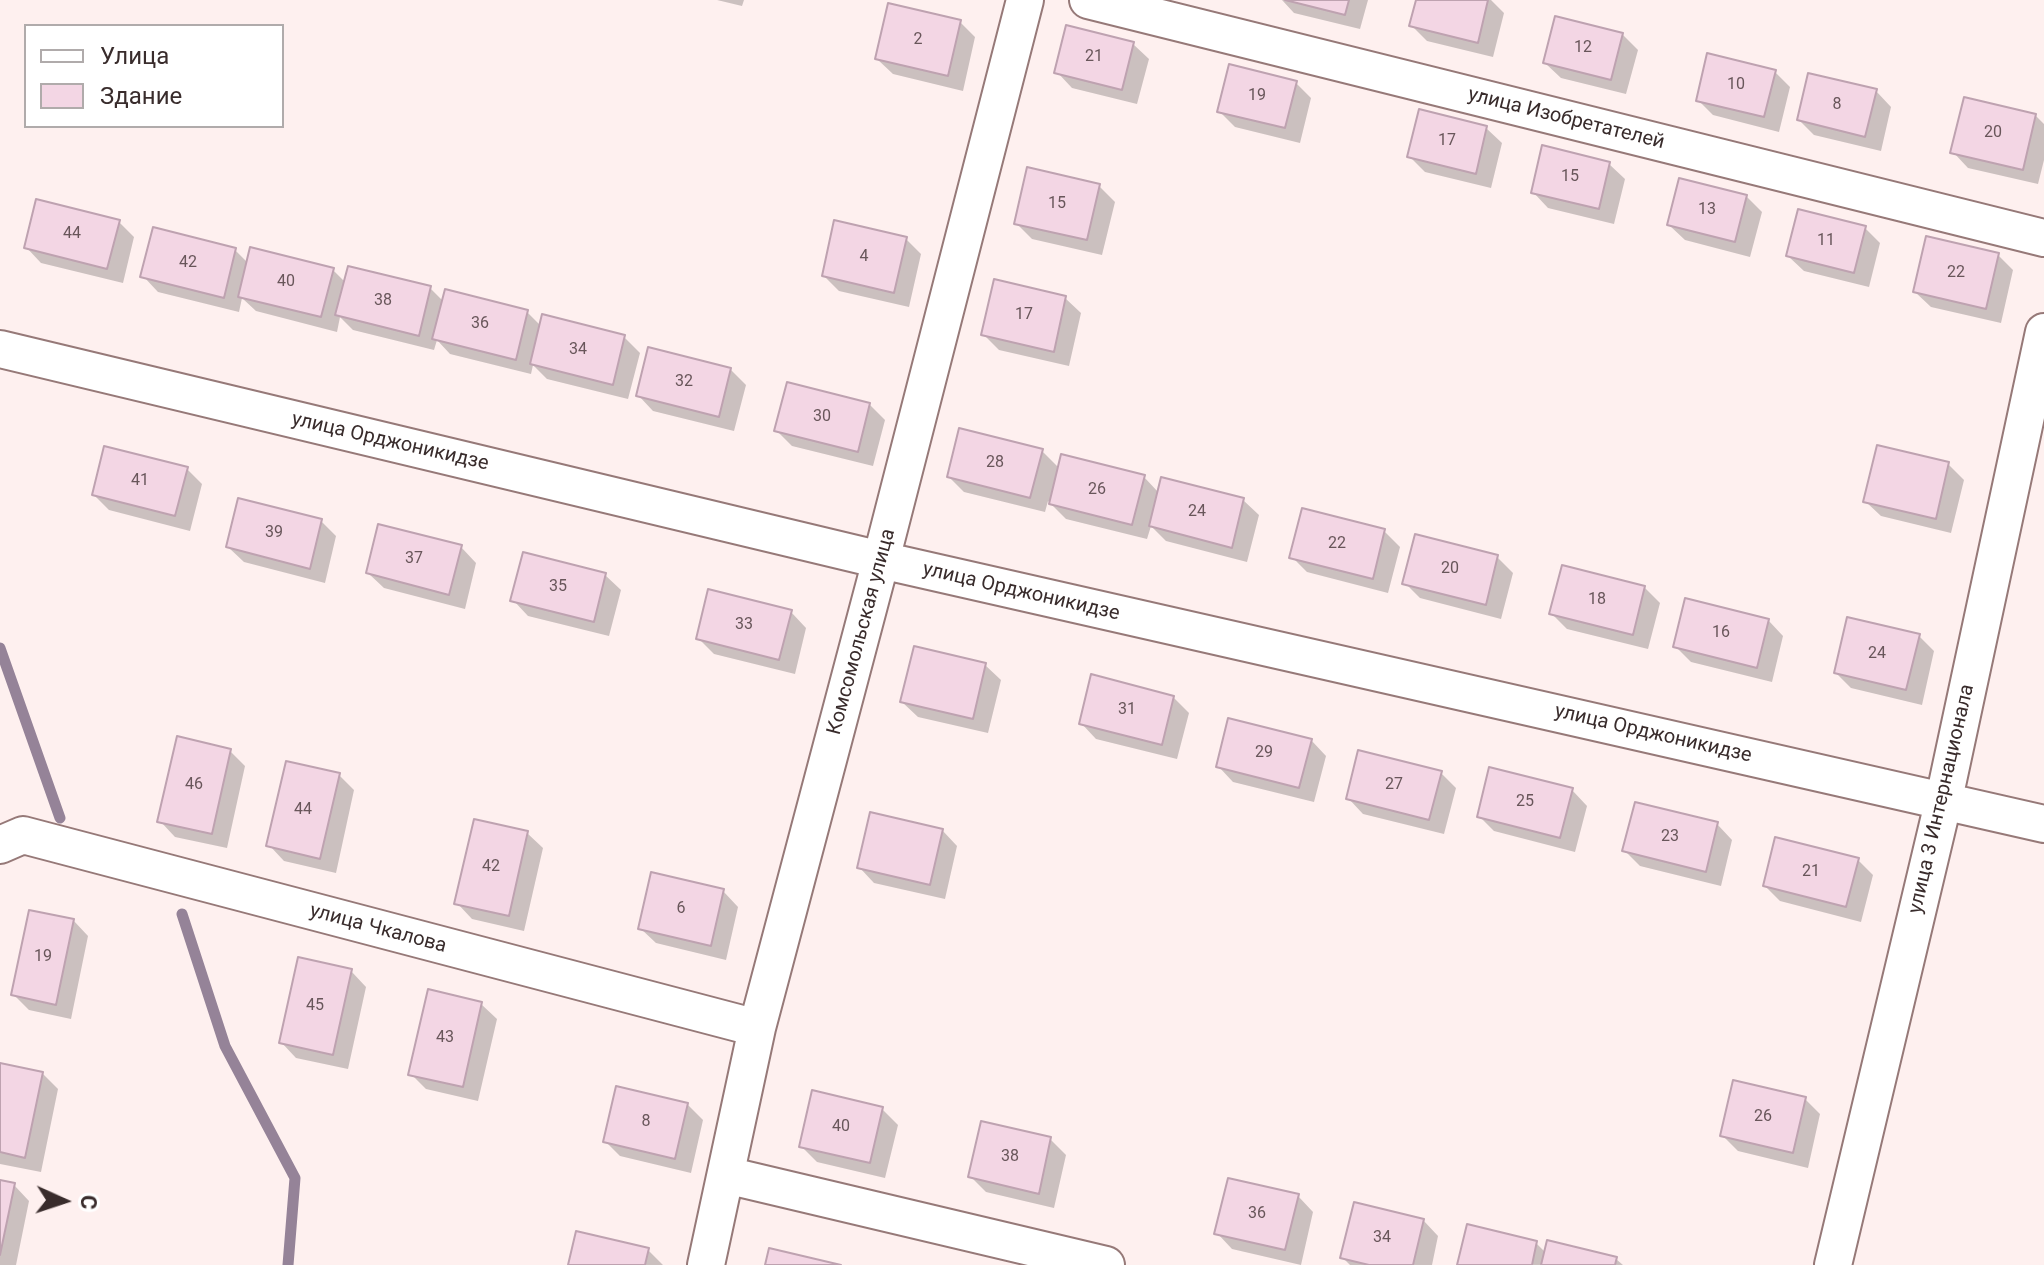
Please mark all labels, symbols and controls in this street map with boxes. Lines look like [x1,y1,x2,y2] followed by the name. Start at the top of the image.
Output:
[24,24,284,128] legend
[914,30,922,50] house number: 2
[1574,38,1592,58] house number: 12
[100,42,169,70] text: Улица
[1085,47,1103,67] house number: 21
[1727,75,1745,95] house number: 10
[100,82,182,110] text: Здание
[1465,83,1667,155] street label: улица Изобретателей
[1248,86,1266,106] house number: 19
[1833,95,1841,115] house number: 8
[1984,123,2002,143] house number: 20
[1438,131,1456,151] house number: 17
[1561,167,1579,187] house number: 15
[1048,194,1066,214] house number: 15
[1698,200,1716,220] house number: 13
[63,224,81,244] house number: 44
[1817,231,1835,251] house number: 11
[860,247,868,267] house number: 4
[179,253,197,273] house number: 42
[1947,263,1965,283] house number: 22
[277,272,295,292] house number: 40
[374,291,392,311] house number: 38
[1015,305,1033,325] house number: 17
[471,314,489,334] house number: 36
[569,340,587,360] house number: 34
[675,372,693,392] house number: 32
[813,407,831,427] house number: 30
[289,408,491,476] street label: улица Орджоникидзе
[986,453,1004,473] house number: 28
[131,471,149,491] house number: 41
[1088,480,1106,500] house number: 26
[1188,502,1206,522] house number: 24
[265,523,283,543] house number: 39
[823,526,901,738] street label: Комсомольская улица
[1328,534,1346,554] house number: 22
[405,549,423,569] house number: 37
[920,558,1122,626] street label: улица Орджоникидзе
[1441,559,1459,579] house number: 20
[549,577,567,597] house number: 35
[1588,590,1606,610] house number: 18
[735,615,753,635] house number: 33
[1712,623,1730,643] house number: 16
[1868,644,1886,664] house number: 24
[1904,682,1980,916] street label: улица 3 Интернационала
[1118,700,1136,720] house number: 31
[1552,700,1754,768] street label: улица Орджоникидзе
[1255,743,1273,763] house number: 29
[185,775,203,795] house number: 46
[1385,775,1403,795] house number: 27
[1516,792,1534,812] house number: 25
[294,800,312,820] house number: 44
[1661,827,1679,847] house number: 23
[482,857,500,877] house number: 42
[1802,862,1820,882] house number: 21
[307,899,449,959] street label: улица Чкалова
[677,899,685,919] house number: 6
[34,947,52,967] house number: 19
[306,996,324,1016] house number: 45
[436,1028,454,1048] house number: 43
[1754,1107,1772,1127] house number: 26
[642,1112,650,1132] house number: 8
[832,1117,850,1137] house number: 40
[1001,1147,1019,1167] house number: 38
[24,1161,104,1241] north arrow
[76,1194,101,1210] text: С
[1248,1204,1266,1224] house number: 36
[1373,1228,1391,1248] house number: 34

